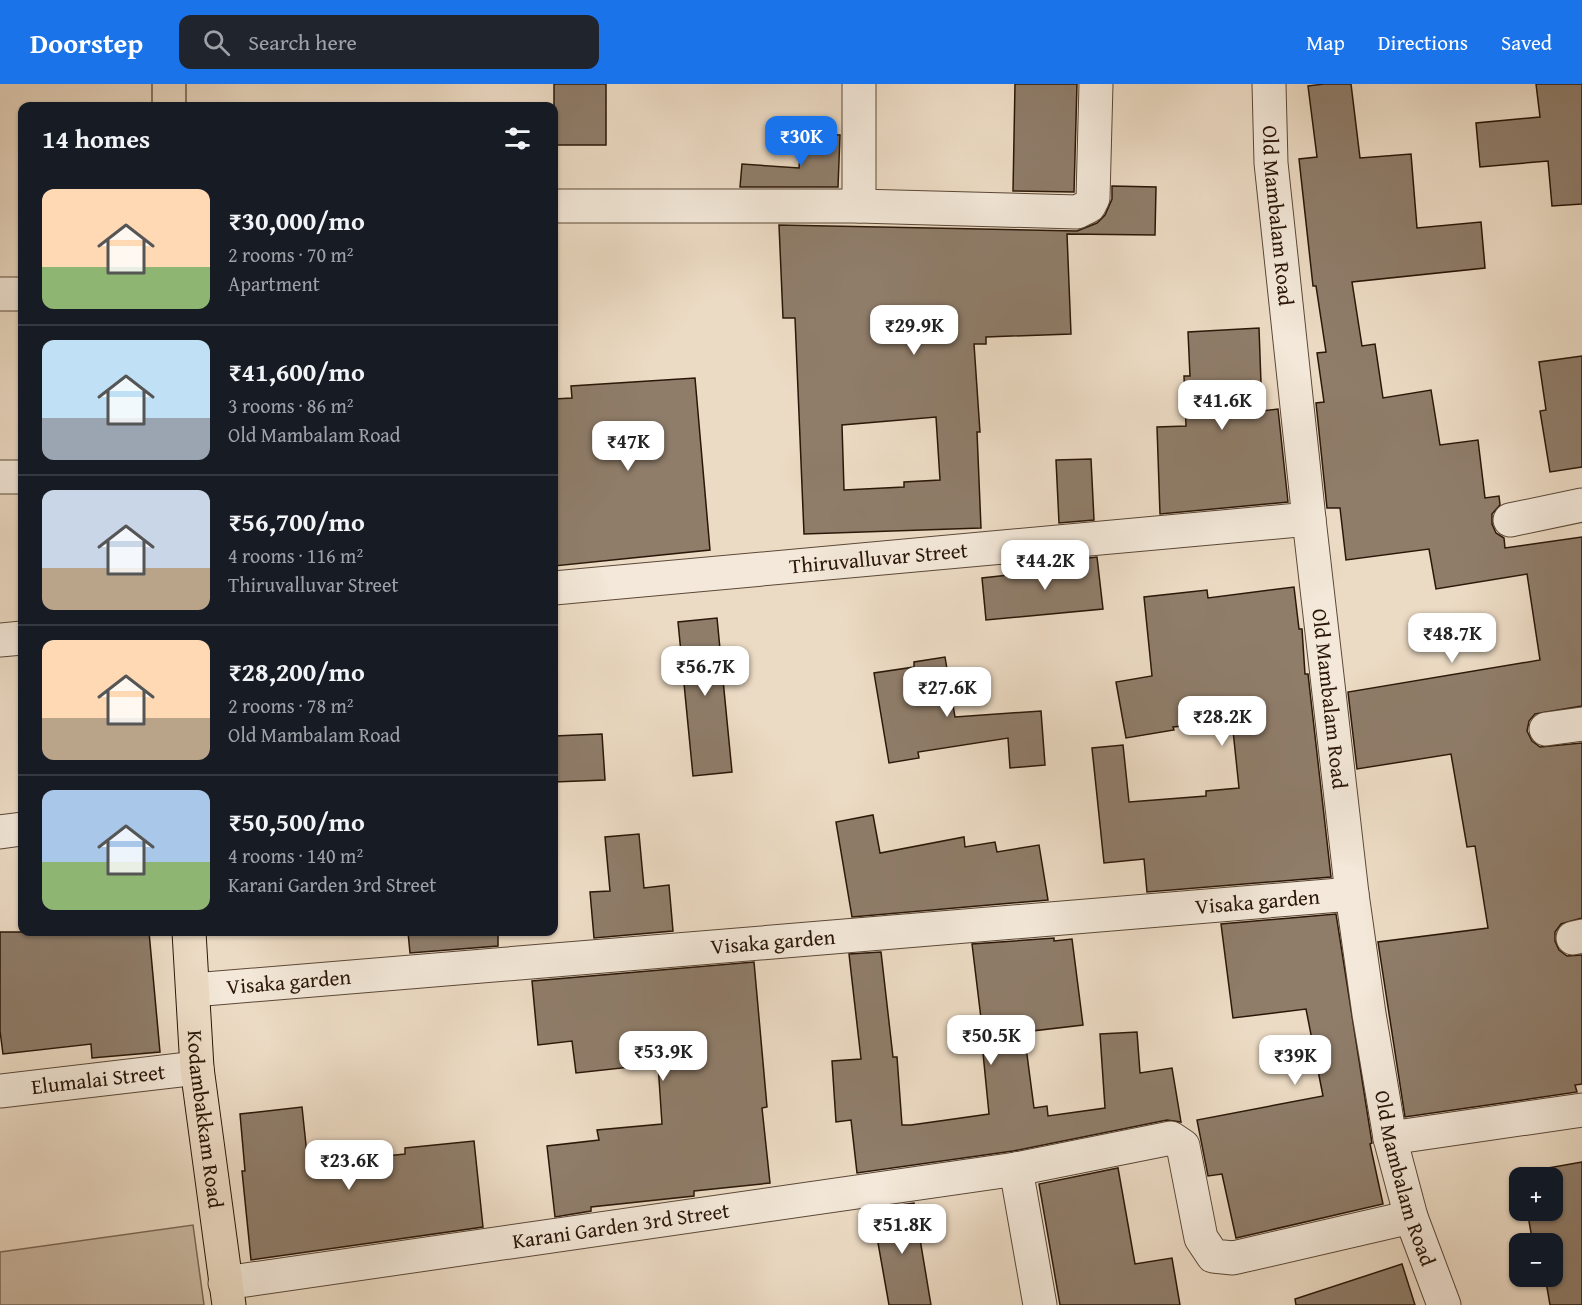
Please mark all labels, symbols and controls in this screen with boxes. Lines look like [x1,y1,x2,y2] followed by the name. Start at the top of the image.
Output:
[179,15,599,69] search box
[30,22,143,63] text: Doorstep
[200,26,233,59] icon: search
[248,26,357,58] text: Search here
[1306,27,1345,58] text: Map
[1378,27,1468,58] text: Directions
[1501,27,1552,58] text: Saved
[765,116,837,167] pin: ₹30K
[42,119,150,158] text: 14 homes
[779,121,823,150] text: ₹30K
[501,122,534,155] icon: filters
[1255,125,1302,308] street label: Old Mambalam Road
[228,201,365,240] text: ₹30,000/mo
[90,213,162,285] icon: home
[228,240,354,269] text: 2 rooms · 70 m²
[228,269,320,298] text: Apartment
[865,305,963,356] pin: ₹29.9K
[884,310,944,339] text: ₹29.9K
[228,352,365,391] text: ₹41,600/mo
[90,364,162,436] icon: home
[1173,380,1271,431] pin: ₹41.6K
[1192,385,1252,414] text: ₹41.6K
[228,391,354,420] text: 3 rooms · 86 m²
[228,420,401,449] text: Old Mambalam Road
[592,421,664,472] pin: ₹47K
[606,426,650,455] text: ₹47K
[228,502,365,541] text: ₹56,700/mo
[90,514,162,586] icon: home
[788,534,970,581] street label: Thiruvalluvar Street
[996,540,1094,591] pin: ₹44.2K
[228,541,363,570] text: 4 rooms · 116 m²
[1015,545,1075,574] text: ₹44.2K
[228,570,398,599] text: Thiruvalluvar Street
[1304,607,1356,791] street label: Old Mambalam Road
[1403,613,1501,664] pin: ₹48.7K
[1422,618,1482,647] text: ₹48.7K
[656,646,754,697] pin: ₹56.7K
[675,651,735,680] text: ₹56.7K
[228,652,365,691] text: ₹28,200/mo
[90,664,162,736] icon: home
[898,667,996,718] pin: ₹27.6K
[917,672,977,701] text: ₹27.6K
[228,691,354,720] text: 2 rooms · 78 m²
[1173,696,1271,747] pin: ₹28.2K
[1192,701,1252,730] text: ₹28.2K
[228,720,401,749] text: Old Mambalam Road
[228,802,365,841] text: ₹50,500/mo
[90,814,162,886] icon: home
[228,841,363,870] text: 4 rooms · 140 m²
[228,870,436,899] text: Karani Garden 3rd Street
[1194,881,1321,922] street label: Visaka garden
[709,921,837,962] street label: Visaka garden
[225,961,352,1002] street label: Visaka garden
[942,1015,1040,1066] pin: ₹50.5K
[961,1020,1021,1049] text: ₹50.5K
[180,1029,232,1211] street label: Kodambakkam Road
[614,1031,712,1082] pin: ₹53.9K
[1259,1035,1331,1086] pin: ₹39K
[633,1036,693,1065] text: ₹53.9K
[1273,1040,1317,1069] text: ₹39K
[30,1056,167,1102] street label: Elumalai Street
[1367,1088,1444,1271] street label: Old Mambalam Road
[300,1140,398,1191] pin: ₹23.6K
[319,1145,379,1174] text: ₹23.6K
[1509,1167,1563,1287] map controls
[1509,1167,1563,1221] button: +
[510,1194,732,1256] street label: Karani Garden 3rd Street
[853,1204,951,1255] pin: ₹51.8K
[872,1209,932,1238] text: ₹51.8K
[1509,1233,1563,1287] button: −

